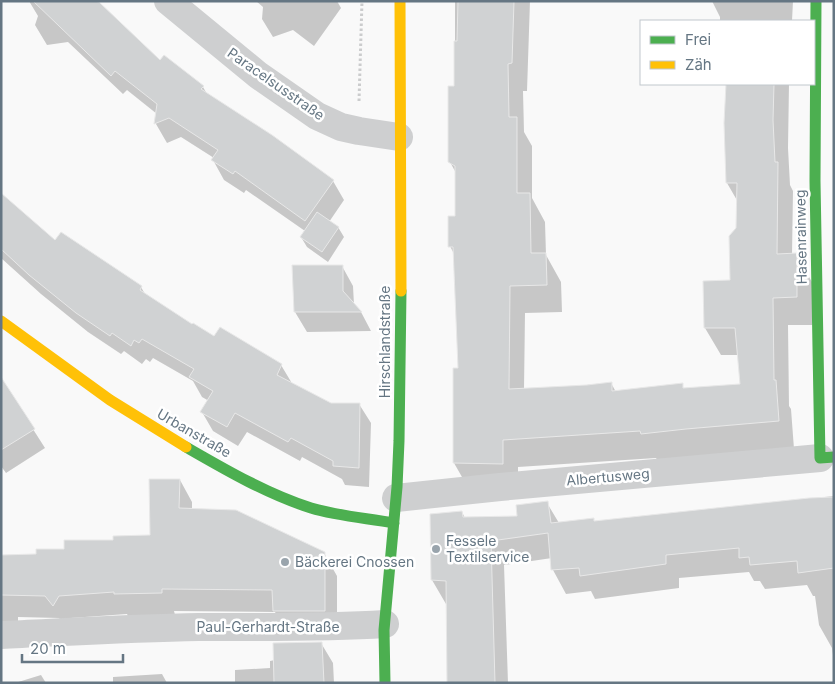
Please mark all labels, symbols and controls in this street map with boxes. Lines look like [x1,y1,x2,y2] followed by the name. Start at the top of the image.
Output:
[640,20,815,85] legend
[685,30,711,49] text: Frei
[225,44,328,123] street label: Paracelsusstraße
[685,55,712,74] text: Zäh
[791,189,810,285] street label: Hasenrainweg
[376,286,393,398] street label: Hirschlandstraße
[154,405,234,461] street label: Urbanstraße
[566,464,650,489] street label: Albertusweg
[446,532,530,565] place label: Fessele Textilservice
[430,543,442,555] marker: Fessele Textilservice
[295,553,414,570] place label: Bäckerei Cnossen
[279,556,291,568] marker: Bäckerei Cnossen
[196,618,340,635] street label: Paul-Gerhardt-Straße
[22,632,124,664] scale bar
[30,639,66,658] text: 20 m

